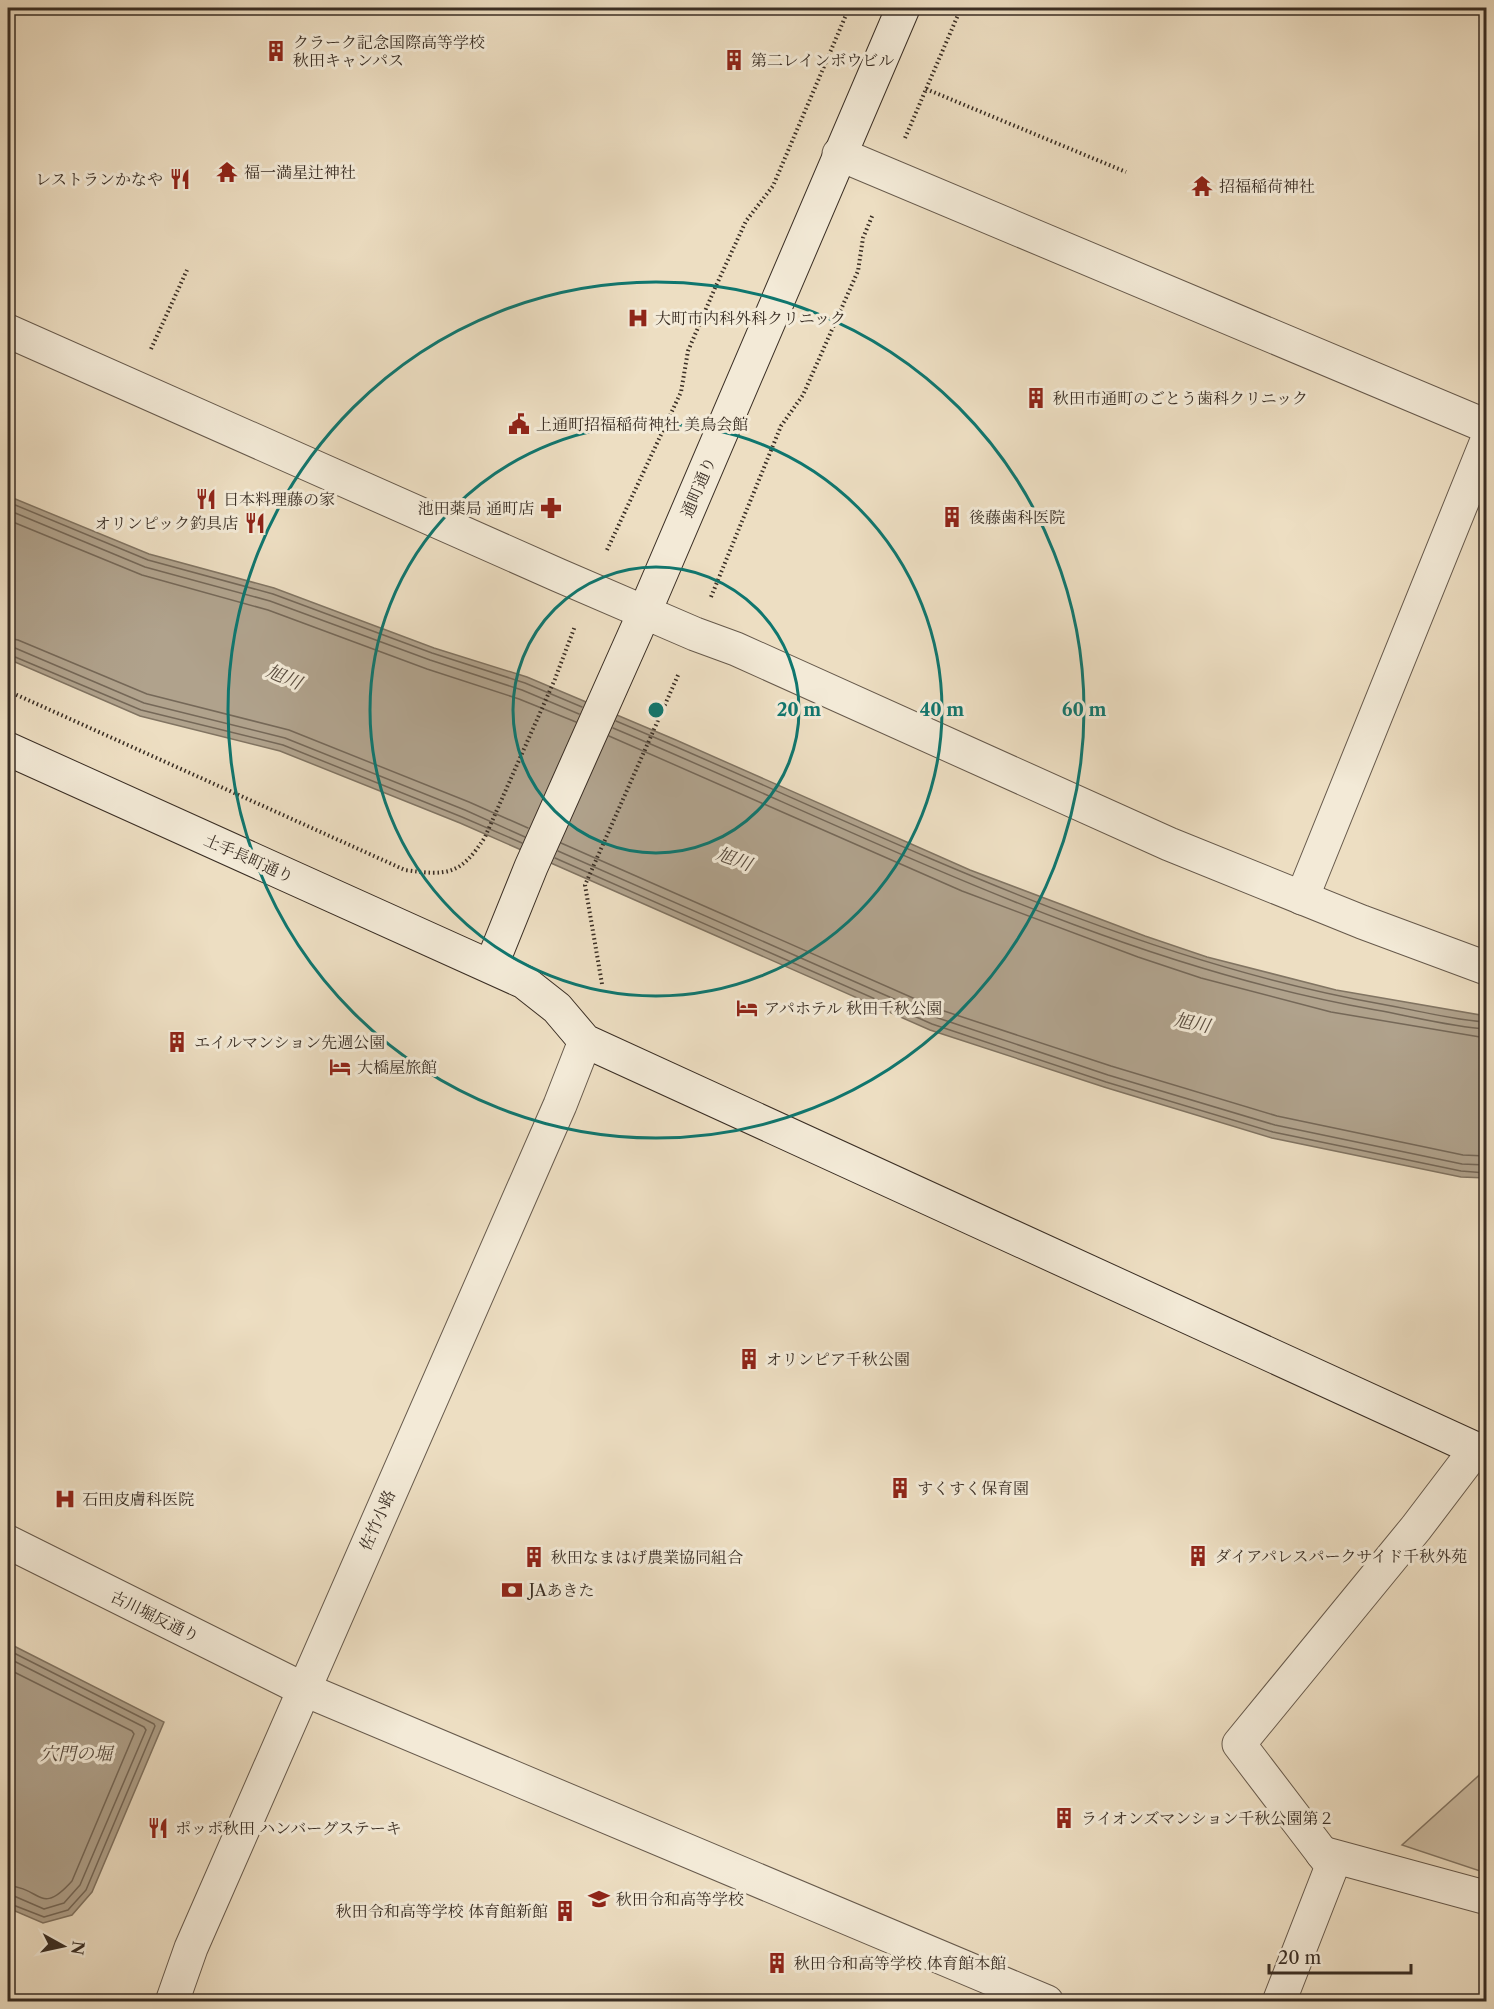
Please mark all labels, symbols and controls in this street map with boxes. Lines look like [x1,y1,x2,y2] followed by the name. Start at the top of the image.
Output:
[293,32,485,70] place label: クラーク記念国際高等学校 秋田キャンパス
[264,39,288,63] building icon: クラーク記念国際高等学校 秋田キャンパス
[722,48,746,72] building icon: 第二レインボウビル
[751,50,894,70] place label: 第二レインボウビル
[215,160,239,184] temple icon: 福一満星辻神社
[244,162,356,182] place label: 福一満星辻神社
[168,167,192,191] restaurant icon: レストランかなや
[35,169,163,189] place label: レストランかなや
[1190,174,1214,198] temple icon: 招福稲荷神社
[1219,176,1315,196] place label: 招福稲荷神社
[626,306,650,330] hospital icon: 大町市内科外科クリニック
[655,308,846,328] place label: 大町市内科外科クリニック
[1024,386,1048,410] building icon: 秋田市通町のごとう歯科クリニック
[1053,388,1308,408] place label: 秋田市通町のごとう歯科クリニック
[507,412,531,436] public building icon: 上通町招福稲荷神社 美鳥会館
[536,414,748,434] place label: 上通町招福稲荷神社 美鳥会館
[676,454,720,520] street label: 通町通り
[194,487,218,511] restaurant icon: 日本料理藤の家
[223,489,335,509] place label: 日本料理藤の家
[539,496,563,520] pharmacy icon: 池田薬局 通町店
[418,498,534,518] place label: 池田薬局 通町店
[940,505,964,529] building icon: 後藤歯科医院
[969,507,1065,527] place label: 後藤歯科医院
[243,511,267,535] restaurant icon: オリンピック釣具店
[95,513,238,533] place label: オリンピック釣具店
[263,660,307,695] water label: 旭川
[777,699,821,721] text: 20 m
[920,699,964,721] text: 40 m
[1062,699,1106,721] text: 60 m
[646,700,666,720] centre of rings
[201,829,297,887] street label: 土手長町通り
[713,843,757,876] water label: 旭川
[735,996,759,1020] hotel icon: アパホテル 秋田千秋公園
[764,998,942,1018] place label: アパホテル 秋田千秋公園
[1172,1008,1214,1038] water label: 旭川
[165,1030,189,1054] building icon: エイルマンション先週公園
[194,1032,385,1052] place label: エイルマンション先週公園
[328,1055,352,1079] hotel icon: 大橋屋旅館
[357,1057,437,1077] place label: 大橋屋旅館
[737,1347,761,1371] building icon: オリンピア千秋公園
[766,1349,910,1369] place label: オリンピア千秋公園
[888,1476,912,1500] building icon: すくすく保育園
[917,1478,1029,1498] place label: すくすく保育園
[53,1487,77,1511] hospital icon: 石田皮膚科医院
[355,1487,399,1553] street label: 佐竹小路
[82,1489,194,1509] place label: 石田皮膚科医院
[1186,1544,1210,1568] building icon: ダイアパレスパークサイド千秋外苑
[522,1545,546,1569] building icon: 秋田なまはげ農業協同組合
[1215,1546,1467,1566] place label: ダイアパレスパークサイド千秋外苑
[551,1547,743,1567] place label: 秋田なまはげ農業協同組合
[500,1578,524,1602] bank icon: JAあきた
[526,1580,595,1600] place label: JAあきた
[107,1586,203,1646] street label: 古川堀反通り
[40,1743,115,1765] water label: 穴門の堀
[1052,1806,1076,1830] building icon: ライオンズマンション千秋公園第２
[1081,1808,1335,1828] place label: ライオンズマンション千秋公園第２
[146,1816,170,1840] restaurant icon: ポッポ秋田 ハンバーグステーキ
[175,1818,402,1838] place label: ポッポ秋田 ハンバーグステーキ
[587,1887,611,1911] school or university icon: 秋田令和高等学校
[616,1889,744,1909] place label: 秋田令和高等学校
[553,1899,577,1923] building icon: 秋田令和高等学校 体育館新館
[336,1901,548,1921] place label: 秋田令和高等学校 体育館新館
[33,1916,93,1976] north arrow
[1269,1937,1412,1975] scale bar
[67,1940,89,1956] text: N
[1278,1947,1322,1969] text: 20 m
[765,1951,789,1975] building icon: 秋田令和高等学校 体育館本館
[794,1953,1006,1973] place label: 秋田令和高等学校 体育館本館

